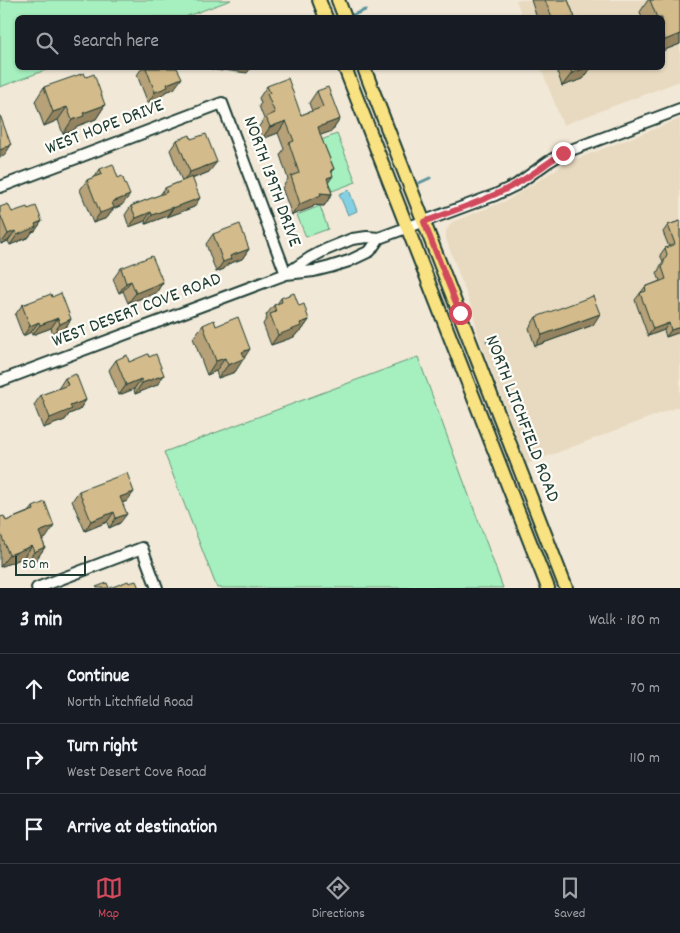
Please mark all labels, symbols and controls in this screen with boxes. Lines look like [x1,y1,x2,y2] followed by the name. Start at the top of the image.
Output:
[15,15,665,70] search box
[33,29,61,57] icon: search
[73,29,159,56] text: Search here
[42,93,168,163] street label: WEST HOPE DRIVE
[235,113,307,251] street label: NORTH 139TH DRIVE
[552,142,575,165] route end
[48,266,226,356] street label: WEST DESERT COVE ROAD
[449,302,472,325] route start
[477,332,565,507] street label: NORTH LITCHFIELD ROAD
[15,553,86,576] scale bar
[22,555,49,575] text: 50 m
[20,606,62,636] text: 3 min
[589,609,660,632] text: Walk · 180 m
[67,664,129,691] text: Continue
[20,675,48,703] icon: ahead
[630,677,660,700] text: 70 m
[67,691,193,714] text: North Litchfield Road
[67,734,138,761] text: Turn right
[20,745,48,773] icon: right
[630,747,660,770] text: 110 m
[67,761,206,784] text: West Desert Cove Road
[20,815,48,843] icon: arrive
[67,815,217,842] text: Arrive at destination
[95,874,123,924] tab: Map
[312,874,365,924] tab: Directions
[554,874,585,924] tab: Saved

